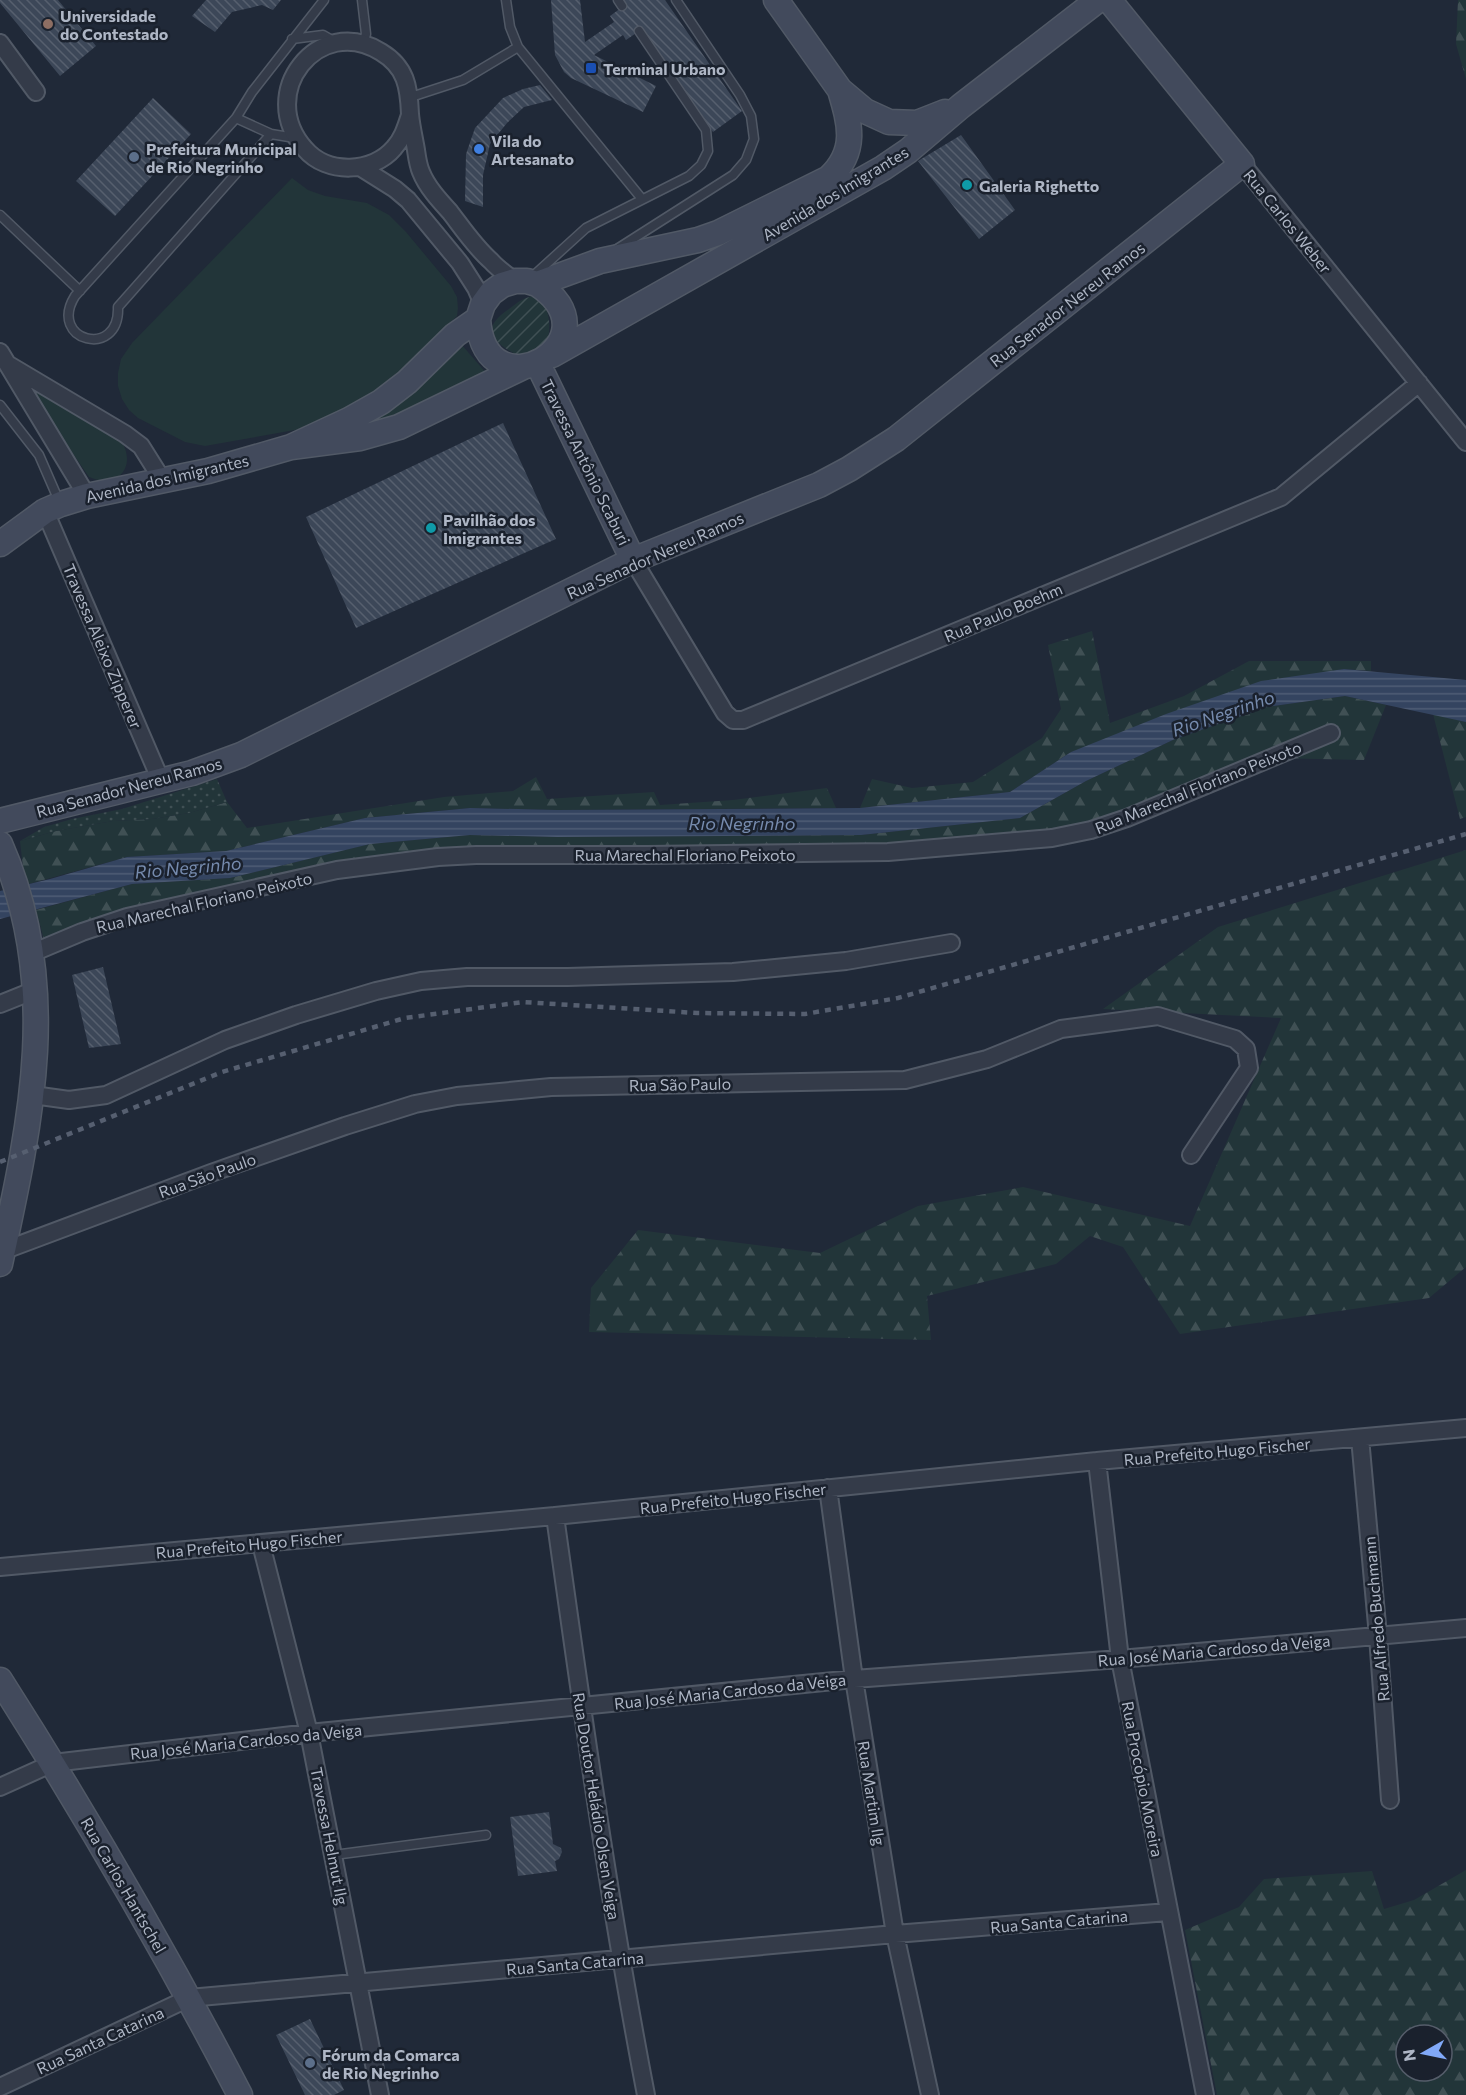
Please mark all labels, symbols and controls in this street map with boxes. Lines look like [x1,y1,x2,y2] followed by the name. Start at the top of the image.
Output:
[60,6,169,43] place label: Universidade do Contestado
[41,17,55,31] marker: Universidade do Contestado
[603,59,726,78] place label: Terminal Urbano
[584,61,598,75] marker: Terminal Urbano
[491,131,574,168] place label: Vila do Artesanato
[146,139,297,176] place label: Prefeitura Municipal de Rio Negrinho
[472,142,486,156] marker: Vila do Artesanato
[759,142,911,244] street label: Avenida dos Imigrantes
[127,150,141,164] marker: Prefeitura Municipal de Rio Negrinho
[1240,165,1336,277] street label: Rua Carlos Weber
[979,176,1100,195] place label: Galeria Righetto
[960,178,974,192] marker: Galeria Righetto
[986,238,1148,370] street label: Rua Senador Nereu Ramos
[537,376,635,548] street label: Travessa Antônio Scaburi
[84,450,250,506] street label: Avenida dos Imigrantes
[564,507,746,603] street label: Rua Senador Nereu Ramos
[443,510,536,547] place label: Pavilhão dos Imigrantes
[424,521,438,535] marker: Pavilhão dos Imigrantes
[60,561,147,732] street label: Travessa Aleixo Zipperer
[941,579,1065,645] street label: Rua Paulo Boehm
[1169,685,1277,741] water label: Rio Negrinho
[1092,737,1304,837] street label: Rua Marechal Floriano Peixoto
[34,753,224,821] street label: Rua Senador Nereu Ramos
[689,812,795,834] water label: Rio Negrinho
[574,845,796,864] street label: Rua Marechal Floriano Peixoto
[134,851,242,883] water label: Rio Negrinho
[94,868,314,936] street label: Rua Marechal Floriano Peixoto
[629,1074,731,1094] street label: Rua São Paulo
[156,1149,258,1201] street label: Rua São Paulo
[1123,1433,1312,1469] street label: Rua Prefeito Hugo Fischer
[639,1479,828,1517] street label: Rua Prefeito Hugo Fischer
[155,1526,344,1562] street label: Rua Prefeito Hugo Fischer
[1359,1536,1393,1702] street label: Rua Alfredo Buchmann
[1097,1630,1331,1670] street label: Rua José Maria Cardoso da Veiga
[613,1669,847,1713] street label: Rua José Maria Cardoso da Veiga
[570,1691,624,1921] street label: Rua Doutor Heládio Olsen Veiga
[1119,1699,1167,1859] street label: Rua Procópio Moreira
[129,1719,363,1763] street label: Rua José Maria Cardoso da Veiga
[854,1739,890,1847] street label: Rua Martim Ilg
[307,1766,353,1907] street label: Travessa Helmut Ilg
[77,1814,171,1956] street label: Rua Carlos Hantschel
[989,1906,1129,1936] street label: Rua Santa Catarina
[505,1948,645,1978] street label: Rua Santa Catarina
[33,2002,167,2078] street label: Rua Santa Catarina
[1394,2023,1454,2083] north arrow
[322,2045,460,2082] place label: Fórum da Comarca de Rio Negrinho
[1398,2048,1419,2063] text: N
[303,2056,317,2070] marker: Fórum da Comarca de Rio Negrinho

